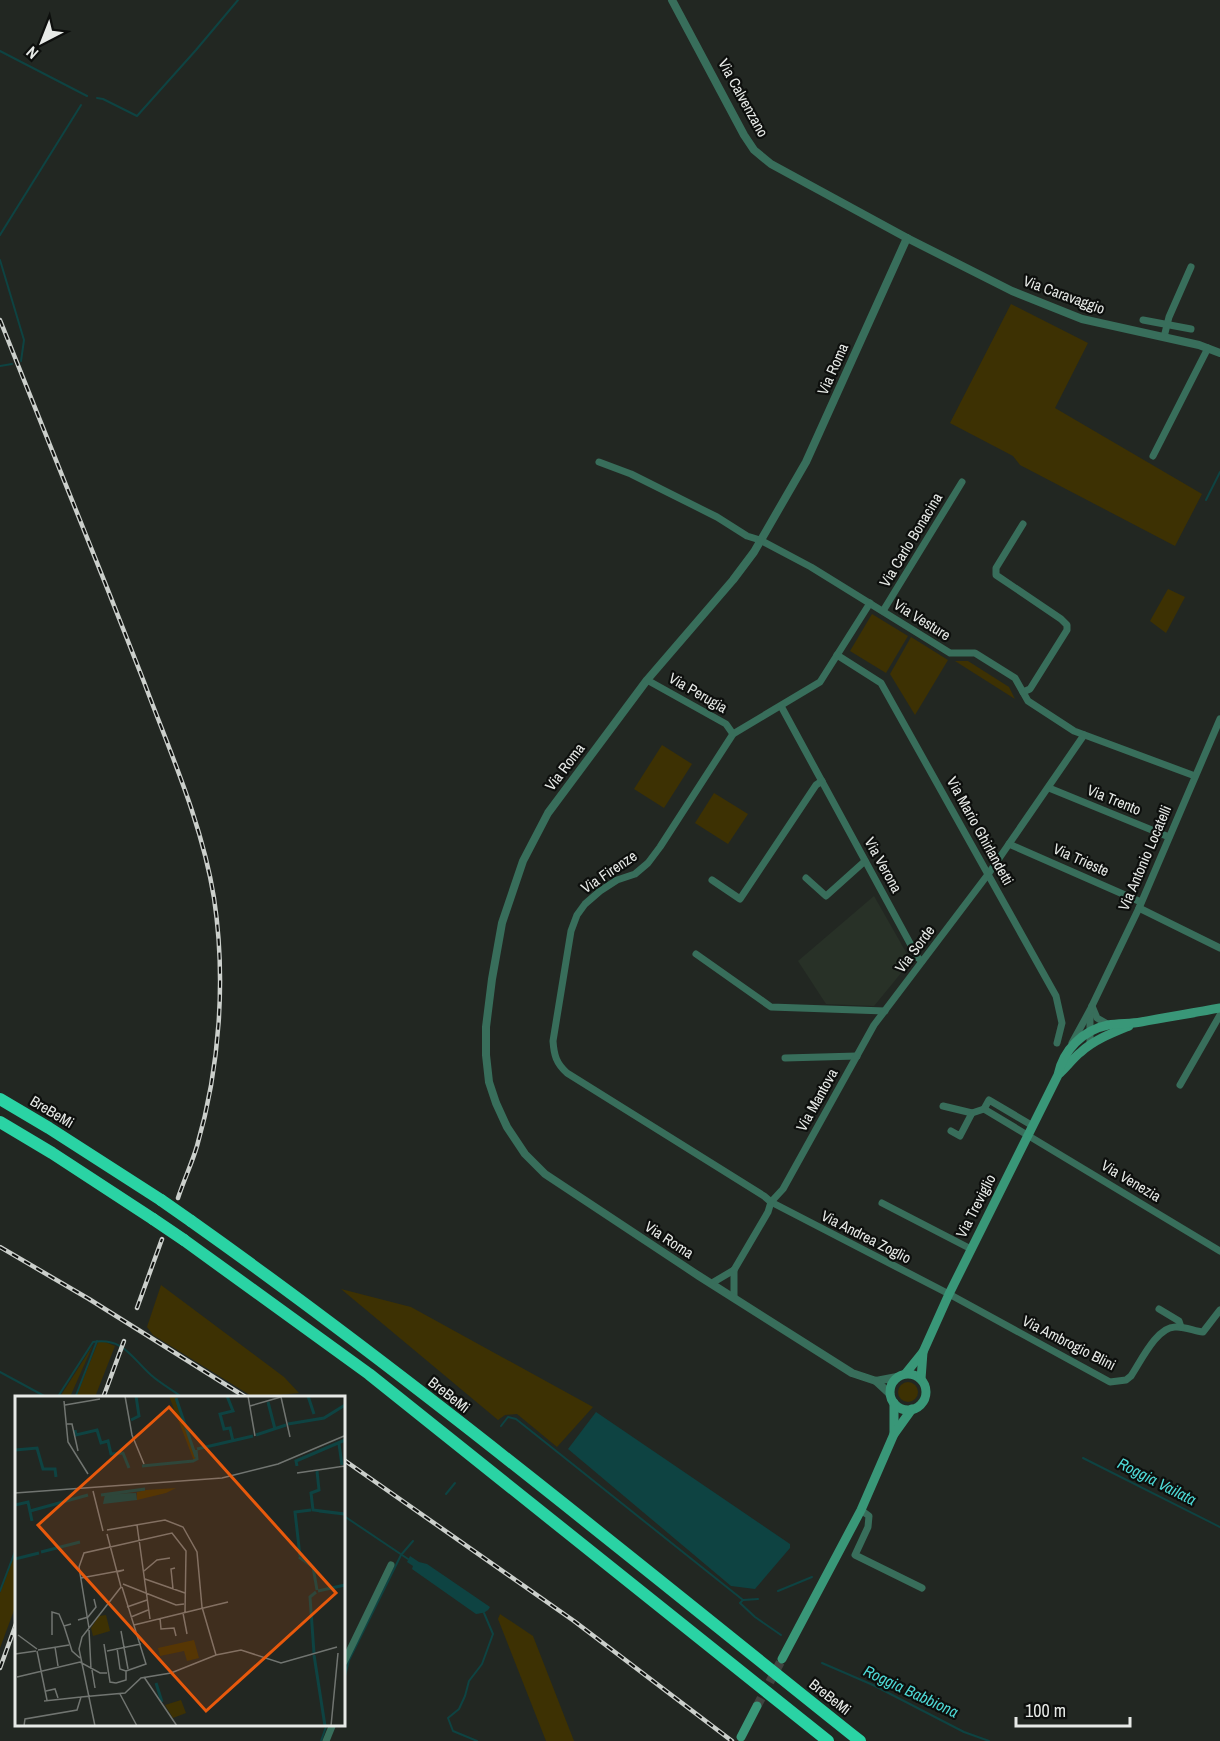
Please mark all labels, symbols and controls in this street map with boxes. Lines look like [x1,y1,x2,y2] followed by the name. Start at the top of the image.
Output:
[12,12,72,72] north arrow
[21,42,43,64] text: N
[713,55,774,141] street label: Via Calvenzano
[1021,270,1108,319] street label: Via Caravaggio
[812,339,853,398] street label: Via Roma
[874,489,947,591] street label: Via Carlo Bonacina
[890,594,955,645] street label: Via Vesture
[665,667,732,718] street label: Via Perugia
[540,738,589,795] street label: Via Roma
[942,773,1019,889] street label: Via Mario Ghirlandetti
[1084,779,1144,820] street label: Via Trento
[1113,802,1176,914] street label: Via Antonio Locatelli
[860,833,907,897] street label: Via Verona
[1050,838,1113,881] street label: Via Trieste
[577,845,641,898] street label: Via Firenze
[890,920,939,977] street label: Via Sorde
[791,1064,843,1135] street label: Via Mantova
[26,1090,78,1133] street label: BreBeMi
[1098,1155,1165,1207] street label: Via Venezia
[951,1170,1001,1241] street label: Via Treviglio
[818,1205,915,1268] street label: Via Andrea Zoglio
[641,1216,698,1263] street label: Via Roma
[1019,1310,1120,1375] street label: Via Ambrogio Blini
[424,1372,475,1418] street label: BreBeMi
[15,1396,345,1726] inset map
[1114,1452,1200,1510] water label: Roggia Vailata
[860,1659,962,1723] water label: Roggia Babbiona
[805,1674,856,1720] street label: BreBeMi
[1016,1690,1130,1728] scale bar
[1025,1698,1066,1723] text: 100 m

